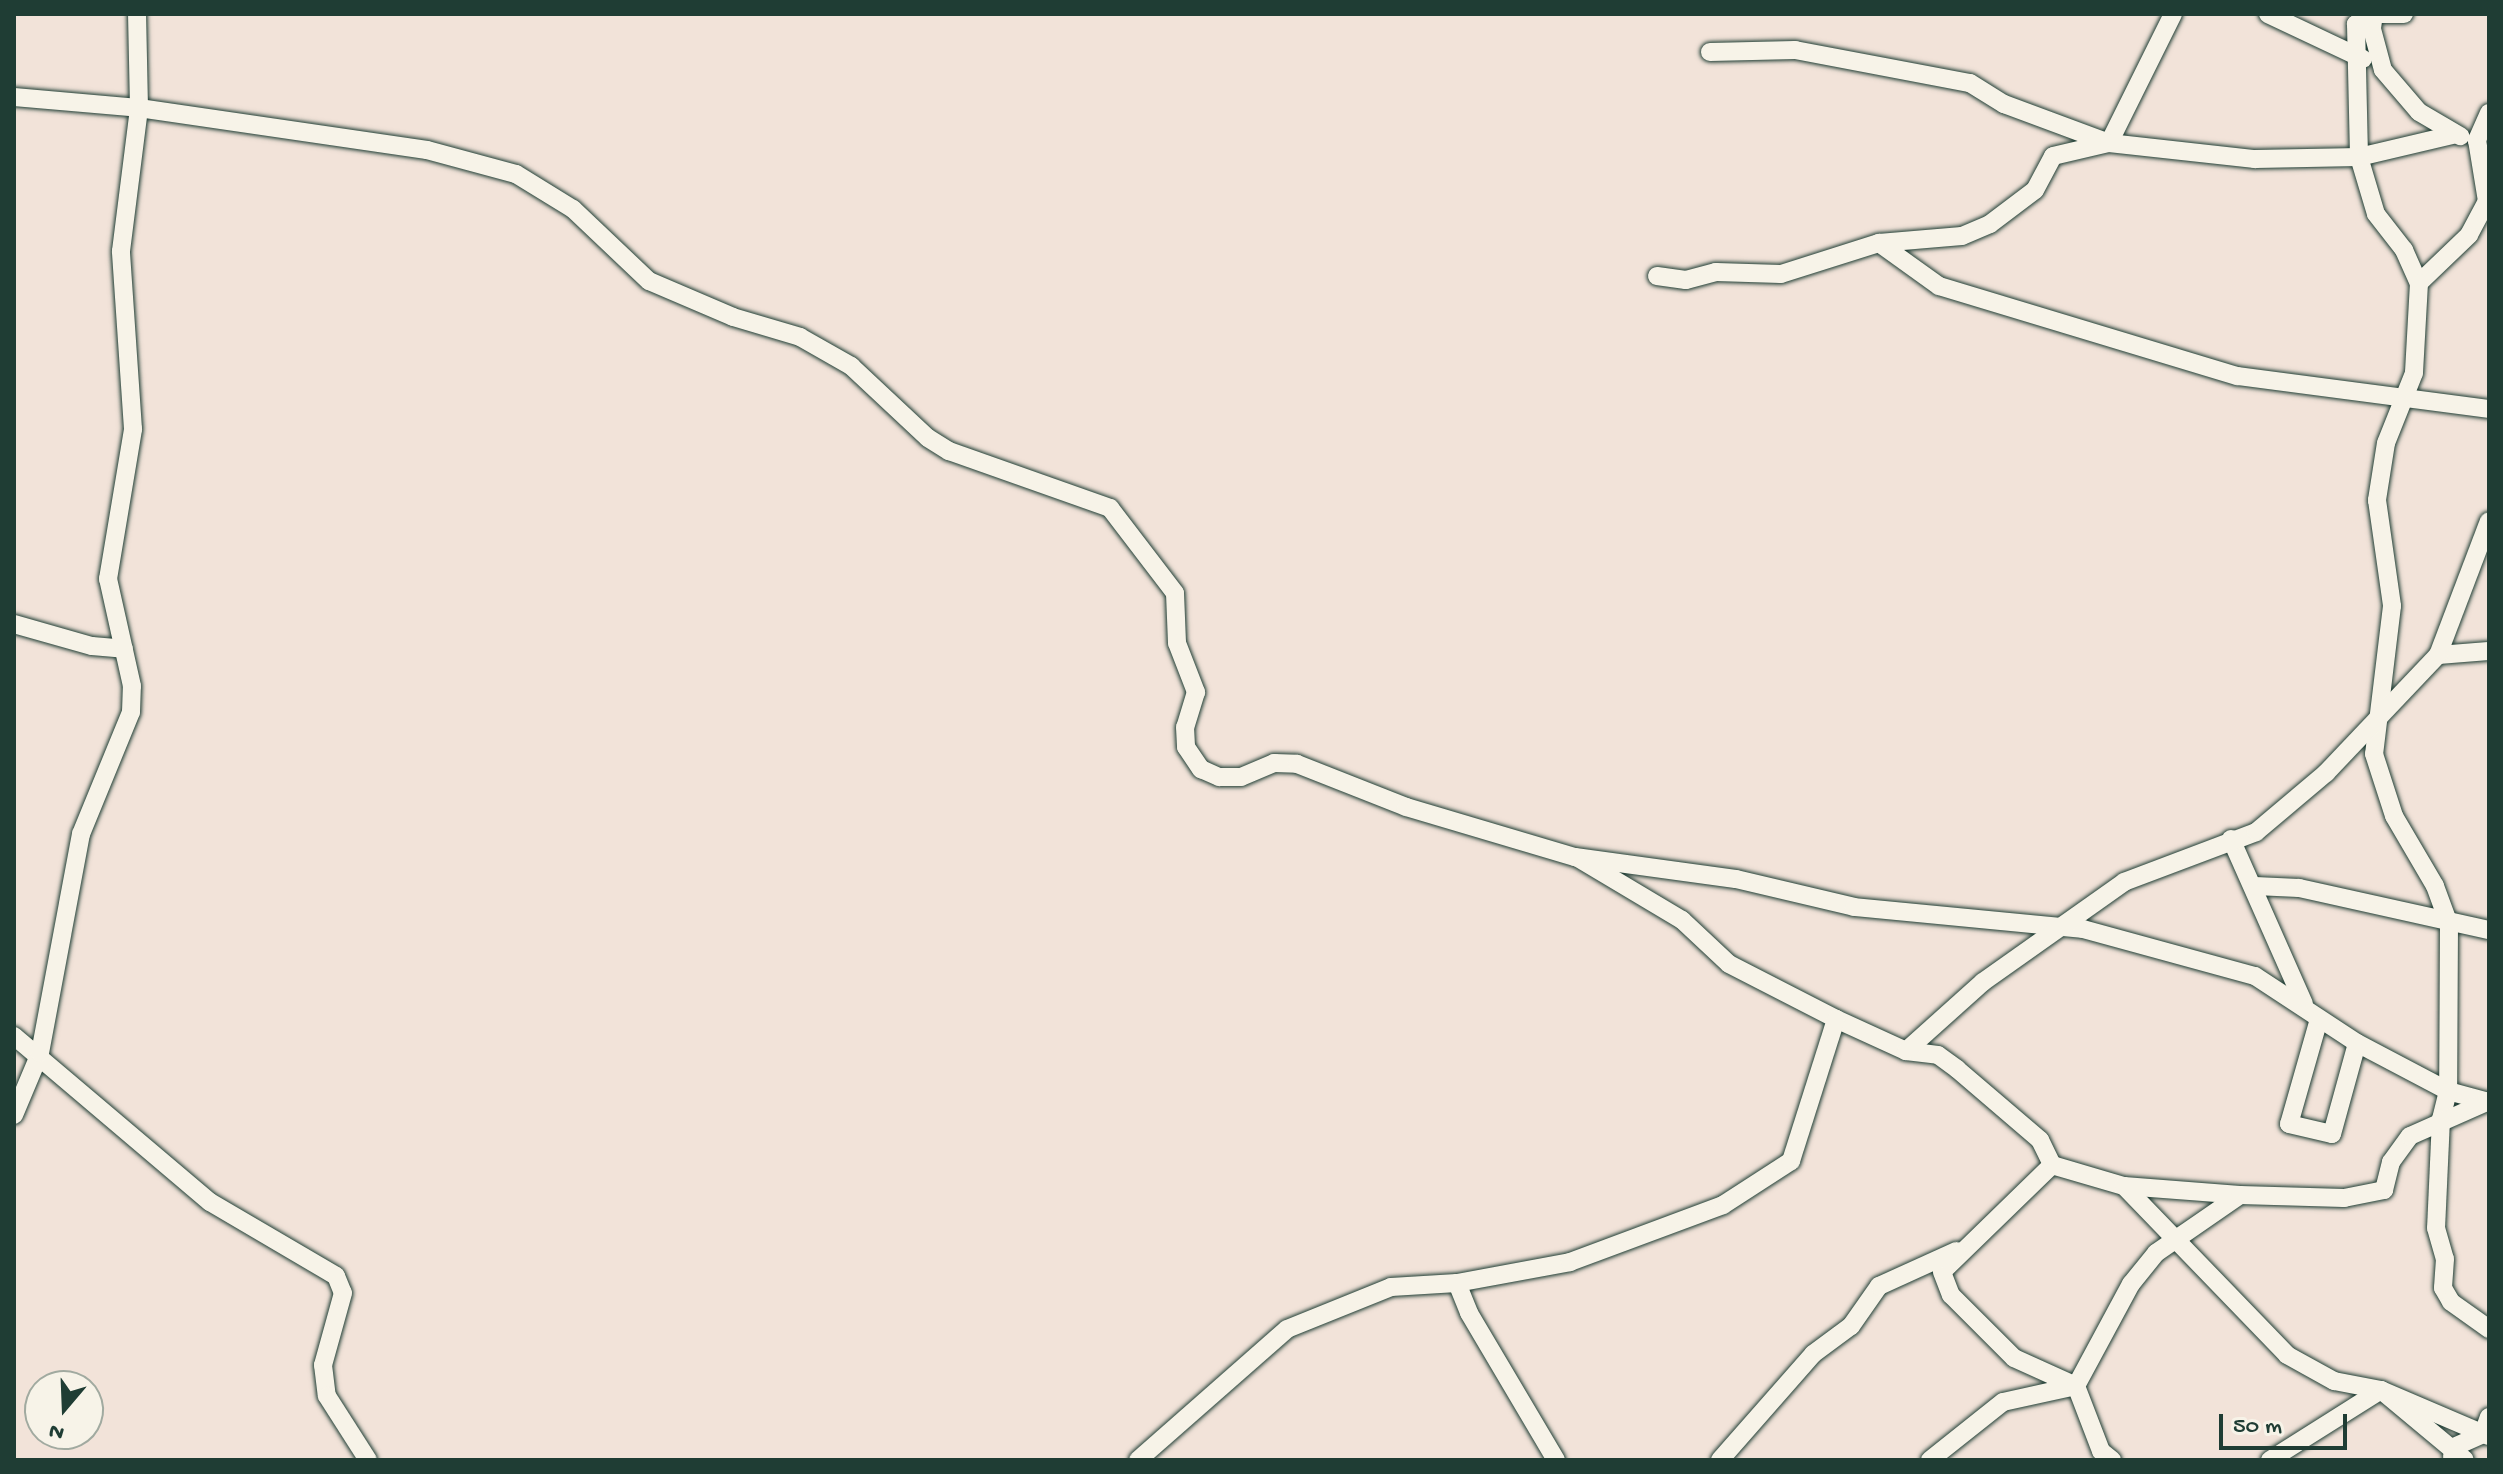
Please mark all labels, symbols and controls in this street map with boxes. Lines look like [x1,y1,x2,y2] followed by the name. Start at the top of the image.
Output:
[24,1370,104,1450] north arrow
[2223,1398,2351,1448] scale bar
[2233,1413,2282,1442] text: 50 m
[46,1416,68,1445] text: N

